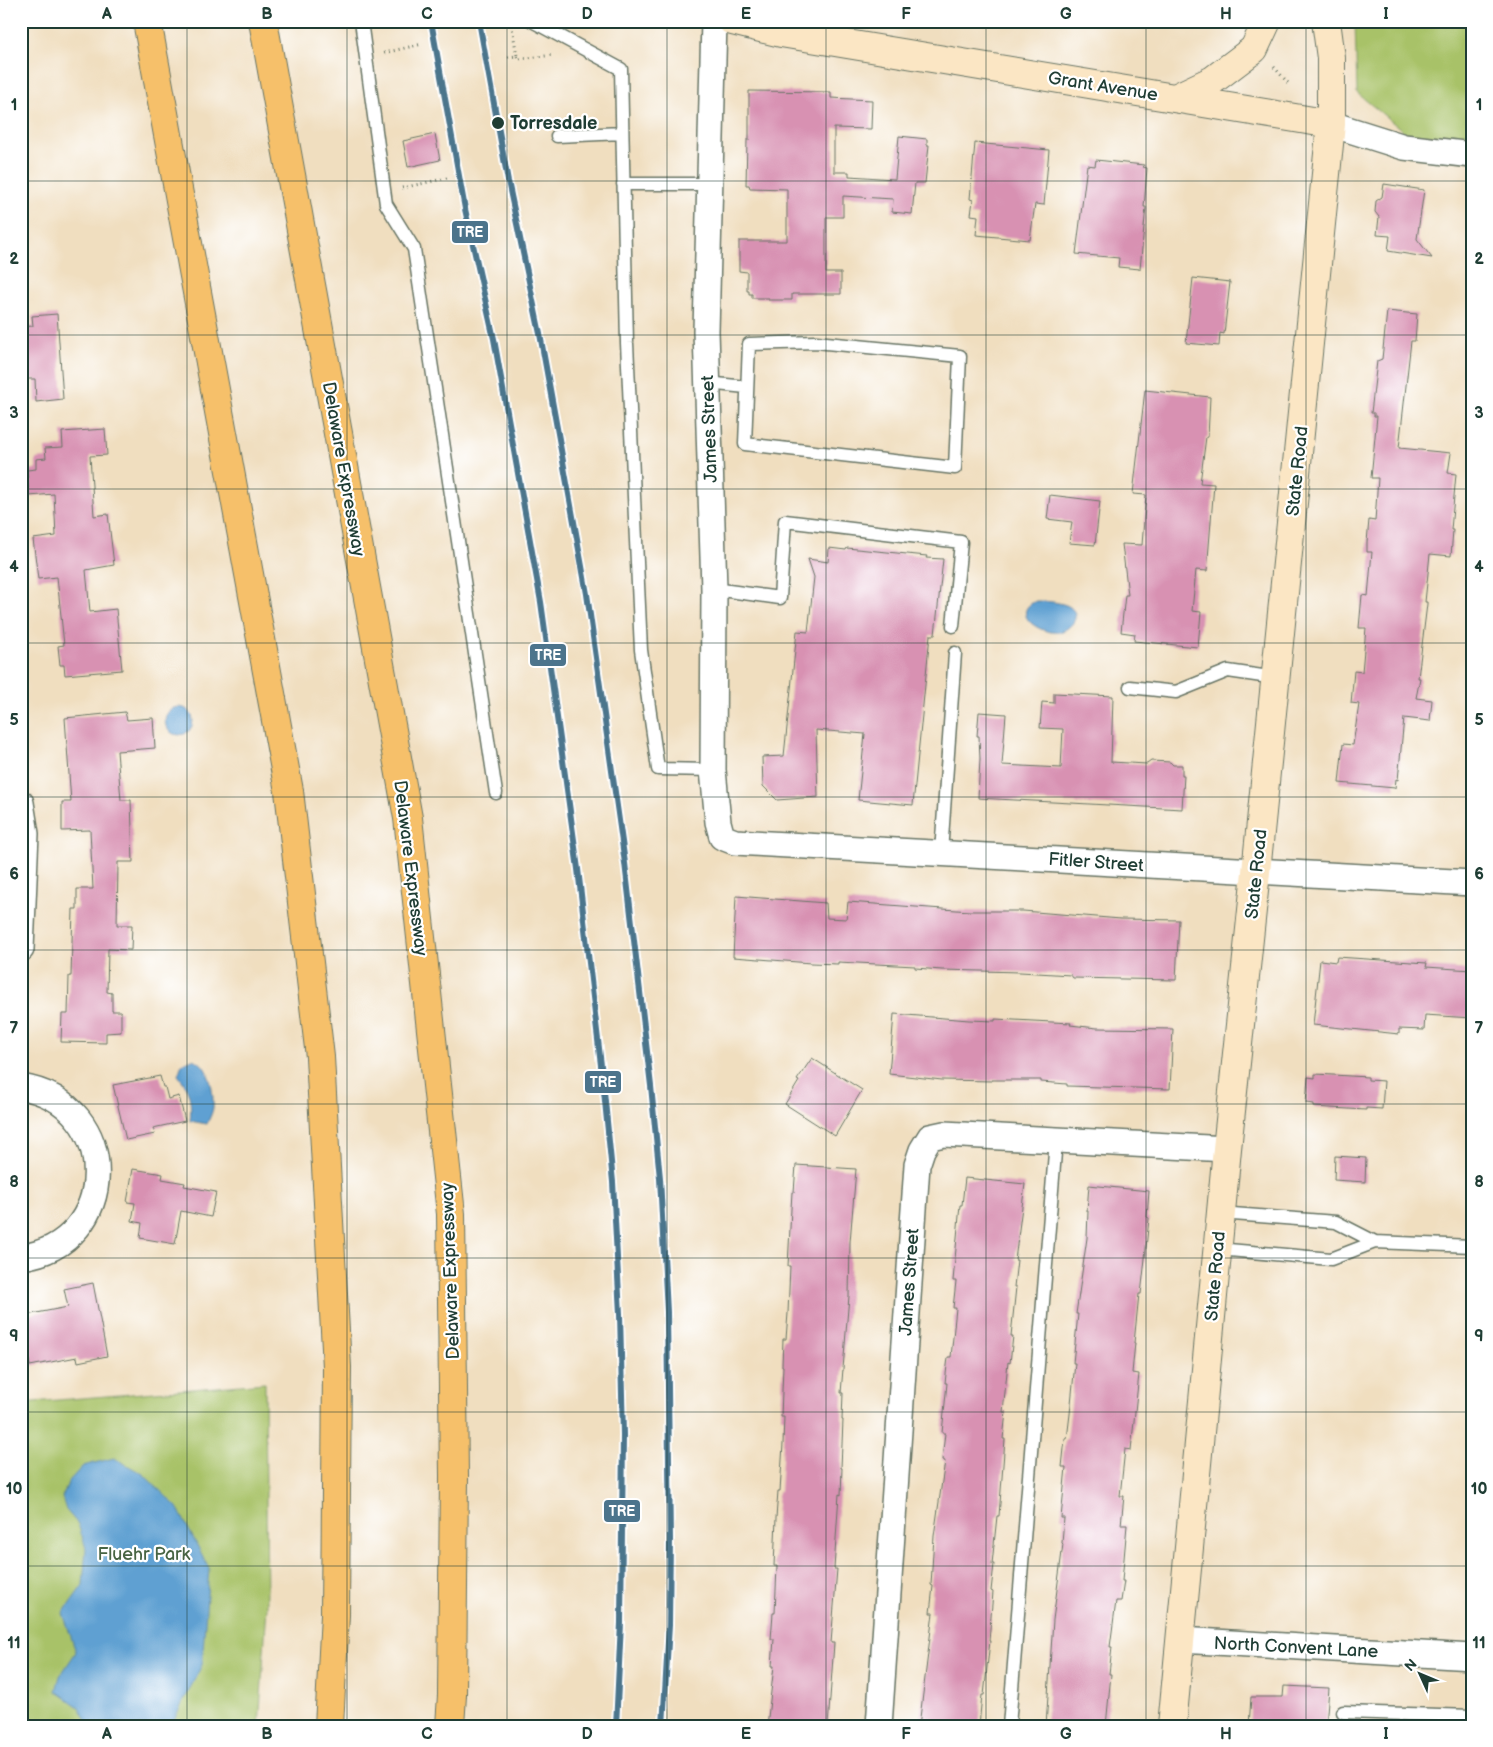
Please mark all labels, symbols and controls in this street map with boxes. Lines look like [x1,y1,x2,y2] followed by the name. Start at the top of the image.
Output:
[101,5,112,24] text: A
[261,5,273,24] text: B
[421,5,433,24] text: C
[581,5,593,24] text: D
[741,5,751,24] text: E
[901,5,911,24] text: F
[1060,5,1072,24] text: G
[1220,5,1232,24] text: H
[1383,5,1389,24] text: I
[1047,67,1160,106] street label: Grant Avenue
[11,96,17,115] text: 1
[1476,96,1482,115] text: 1
[510,113,597,134] place label: Torresdale
[490,115,506,131] marker: Torresdale
[451,220,489,244] line badge: TRE
[457,224,483,241] text: TRE
[9,250,19,269] text: 2
[1474,250,1484,269] text: 2
[697,374,722,483] street label: James Street
[318,380,369,559] street label: Delaware Expressway
[9,404,19,423] text: 3
[1474,404,1484,423] text: 3
[1282,425,1313,517] street label: State Road
[9,558,19,577] text: 4
[1474,558,1484,577] text: 4
[529,643,567,667] line badge: TRE
[535,647,561,664] text: TRE
[9,711,19,730] text: 5
[1474,711,1484,730] text: 5
[389,779,432,958] street label: Delaware Expressway
[1241,828,1272,920] street label: State Road
[1048,849,1145,876] street label: Fitler Street
[9,865,19,884] text: 6
[1474,865,1484,884] text: 6
[10,1019,19,1038] text: 7
[1475,1019,1484,1038] text: 7
[584,1070,622,1094] line badge: TRE
[590,1074,616,1091] text: TRE
[9,1173,19,1192] text: 8
[1474,1173,1484,1192] text: 8
[437,1181,464,1360] street label: Delaware Expressway
[895,1227,924,1336] street label: James Street
[1201,1230,1230,1322] street label: State Road
[9,1327,19,1346] text: 9
[1474,1327,1484,1346] text: 9
[6,1480,22,1499] text: 10
[1471,1480,1487,1499] text: 10
[603,1499,641,1523] line badge: TRE
[609,1503,635,1520] text: TRE
[98,1544,191,1565] park label: Fluehr Park
[1213,1633,1379,1662] street label: North Convent Lane
[7,1634,21,1653] text: 11
[1472,1634,1486,1653] text: 11
[1396,1650,1446,1700] north arrow
[1401,1656,1421,1675] text: N
[101,1725,112,1744] text: A
[261,1725,273,1744] text: B
[421,1725,433,1744] text: C
[581,1725,593,1744] text: D
[741,1725,751,1744] text: E
[901,1725,911,1744] text: F
[1060,1725,1072,1744] text: G
[1220,1725,1232,1744] text: H
[1383,1725,1389,1744] text: I

